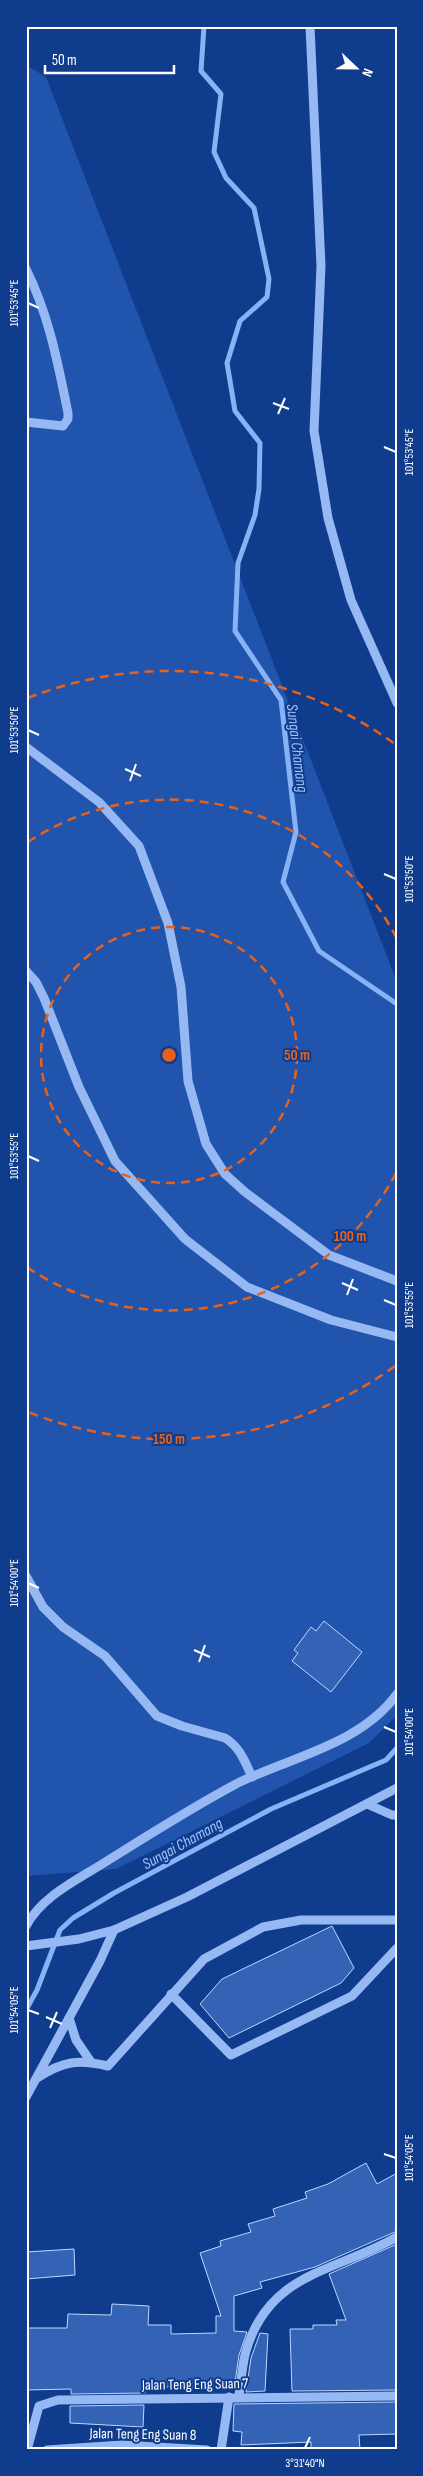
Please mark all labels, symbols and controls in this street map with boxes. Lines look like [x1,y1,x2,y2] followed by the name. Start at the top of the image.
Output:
[45,42,174,74] scale bar
[330,42,380,92] north arrow
[52,51,77,70] text: 50 m
[358,66,377,79] text: N
[7,280,22,326] text: 101°53'45"E
[402,429,417,475] text: 101°53'45"E
[282,703,311,794] water label: Sungai Chamang
[7,706,22,754] text: 101°53'50"E
[402,855,417,903] text: 101°53'50"E
[160,1046,178,1064] centre of rings
[284,1046,310,1065] text: 50 m
[7,1133,22,1179] text: 101°53'55"E
[334,1227,366,1246] text: 100 m
[402,1282,417,1328] text: 101°53'55"E
[153,1430,185,1449] text: 150 m
[7,1559,22,1607] text: 101°54'00"E
[402,1708,417,1756] text: 101°54'00"E
[139,1814,227,1874] water label: Sungai Chamang
[7,1986,22,2034] text: 101°54'05"E
[402,2134,417,2182] text: 101°54'05"E
[141,2374,248,2395] street label: Jalan Teng Eng Suan 7
[88,2424,197,2445] street label: Jalan Teng Eng Suan 8
[285,2456,325,2471] text: 3°31'40"N

